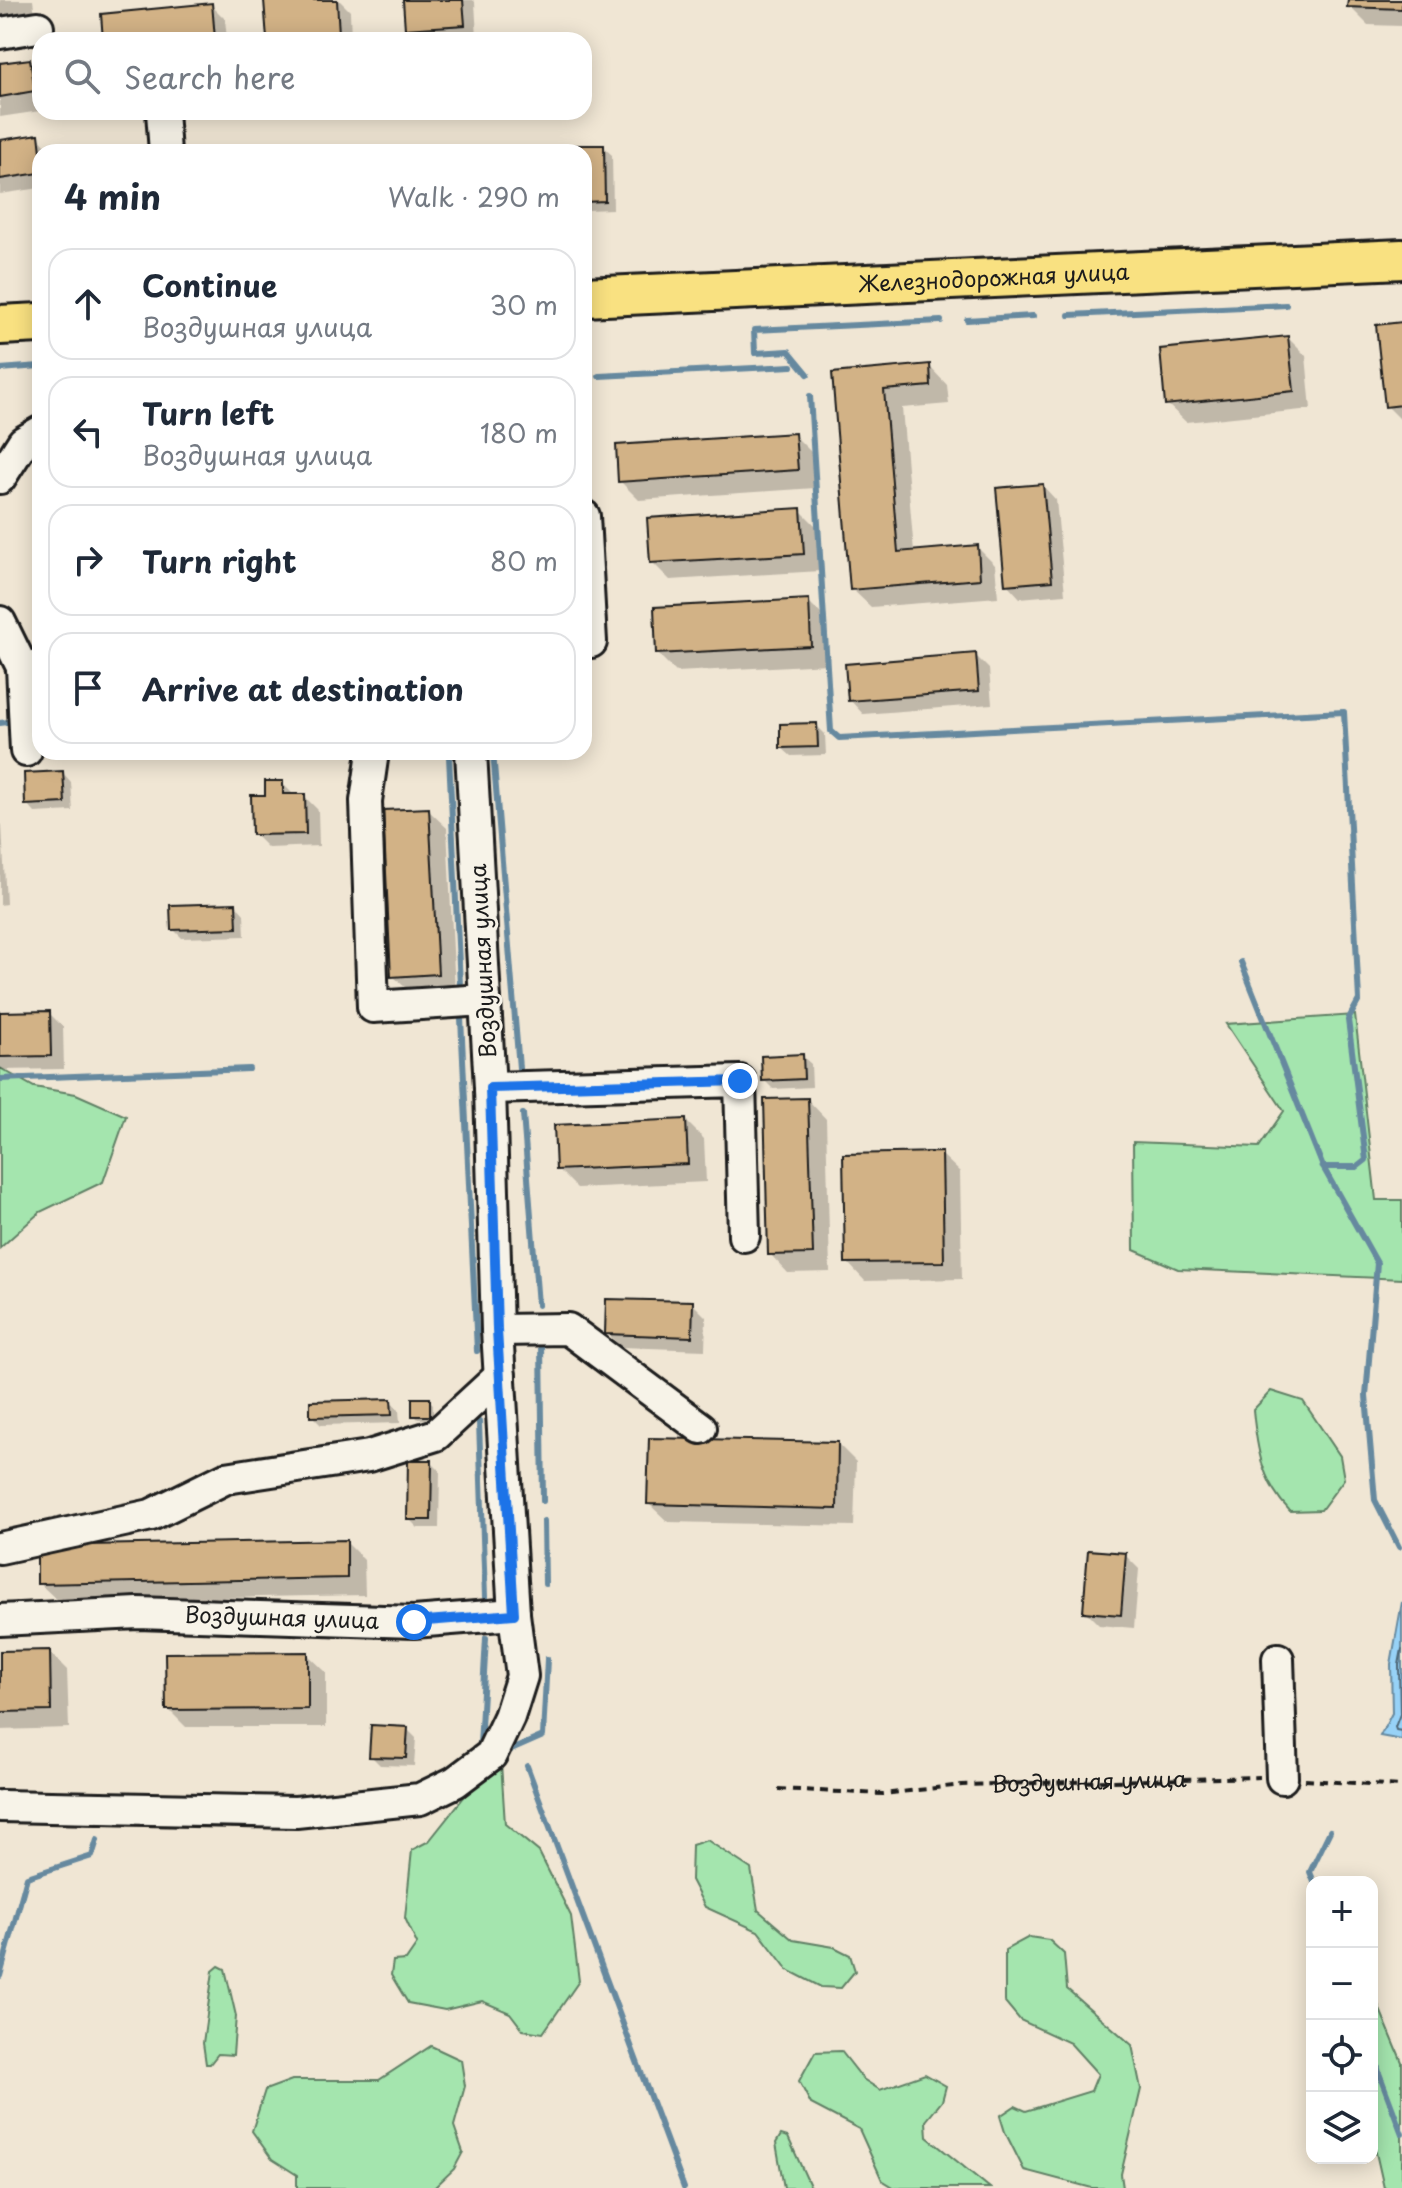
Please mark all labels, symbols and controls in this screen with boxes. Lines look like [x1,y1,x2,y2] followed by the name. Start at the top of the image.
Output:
[32,32,592,120] search box
[60,54,104,98] icon: search
[124,54,296,99] text: Search here
[64,170,161,222] text: 4 min
[388,177,560,216] text: Walk · 290 m
[857,254,1130,299] street label: Железнодорожная улица
[142,262,277,307] text: Continue
[66,282,110,326] icon: ahead
[490,285,558,324] text: 30 m
[142,307,372,346] text: Воздушная улица
[142,390,274,435] text: Turn left
[66,410,110,454] icon: left
[480,413,558,452] text: 180 m
[142,435,372,474] text: Воздушная улица
[66,538,110,582] icon: right
[142,538,297,583] text: Turn right
[490,541,558,580] text: 80 m
[66,666,110,710] icon: arrive
[142,666,464,711] text: Arrive at destination
[460,863,503,1059] street label: Воздушная улица
[722,1063,758,1099] route end
[184,1597,380,1636] street label: Воздушная улица
[396,1604,432,1640] route start
[991,1761,1187,1799] street label: Воздушная улица
[1306,1876,1378,2164] map controls
[1306,1876,1378,1948] button: +
[1306,1948,1378,2020] button: −
[1306,2020,1378,2092] button: locate
[1306,2092,1378,2164] button: layers

